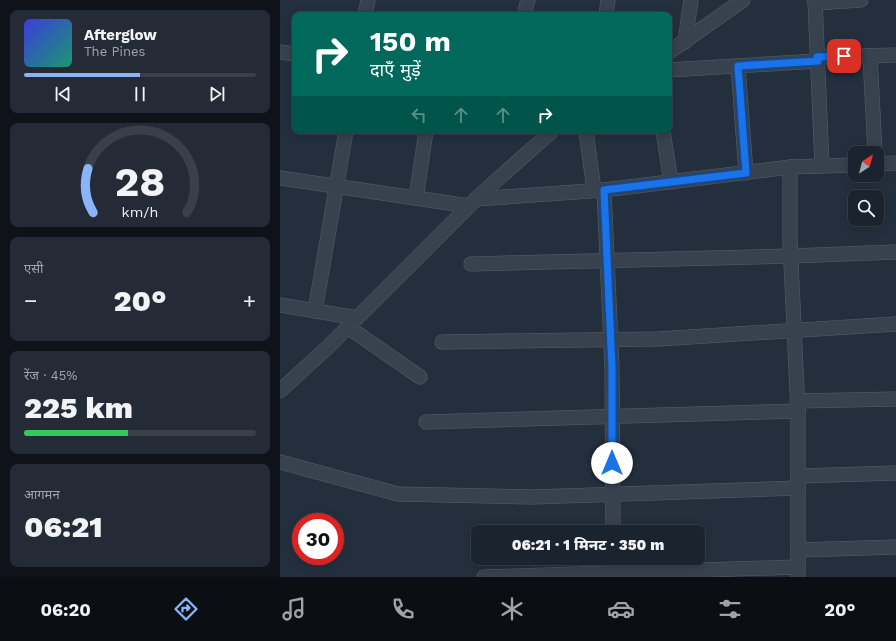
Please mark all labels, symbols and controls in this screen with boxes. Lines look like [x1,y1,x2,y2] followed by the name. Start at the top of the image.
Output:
[370,25,451,58] text: 150 m
[84,26,157,44] text: Afterglow
[304,28,356,80] icon: right
[827,39,861,73] pin
[84,44,145,59] text: The Pines
[833,45,855,67] icon: arrive
[370,59,421,80] text: दाएँ मुड़ें
[52,83,74,105] icon: previous
[129,83,151,105] icon: pause
[206,83,228,105] icon: next
[408,104,430,126] icon: left
[450,104,472,126] icon: ahead
[492,104,514,126] icon: ahead
[534,104,556,126] icon: right
[848,146,884,182] north arrow
[848,146,884,226] map controls
[115,157,165,206] text: 28
[848,190,884,226] button: search
[122,204,158,220] text: km/h
[24,261,43,276] text: एसी
[114,283,166,318] text: 20°
[24,288,37,313] text: −
[243,288,256,313] text: +
[24,368,77,383] text: रेंज · 45%
[24,390,133,425] text: 225 km
[591,442,633,484] position arrow
[24,487,60,502] text: आगमन
[24,509,103,544] text: 06:21
[292,513,344,565] speed limit sign: 30
[512,536,664,554] text: 06:21 · 1 मिनट · 350 m
[172,595,200,623] icon: directions
[280,595,308,623] icon: music
[389,595,417,623] icon: phone
[498,595,526,623] icon: climate
[607,595,635,623] icon: car
[716,595,744,623] icon: filters
[40,599,91,620] text: 06:20
[824,599,856,620] text: 20°

